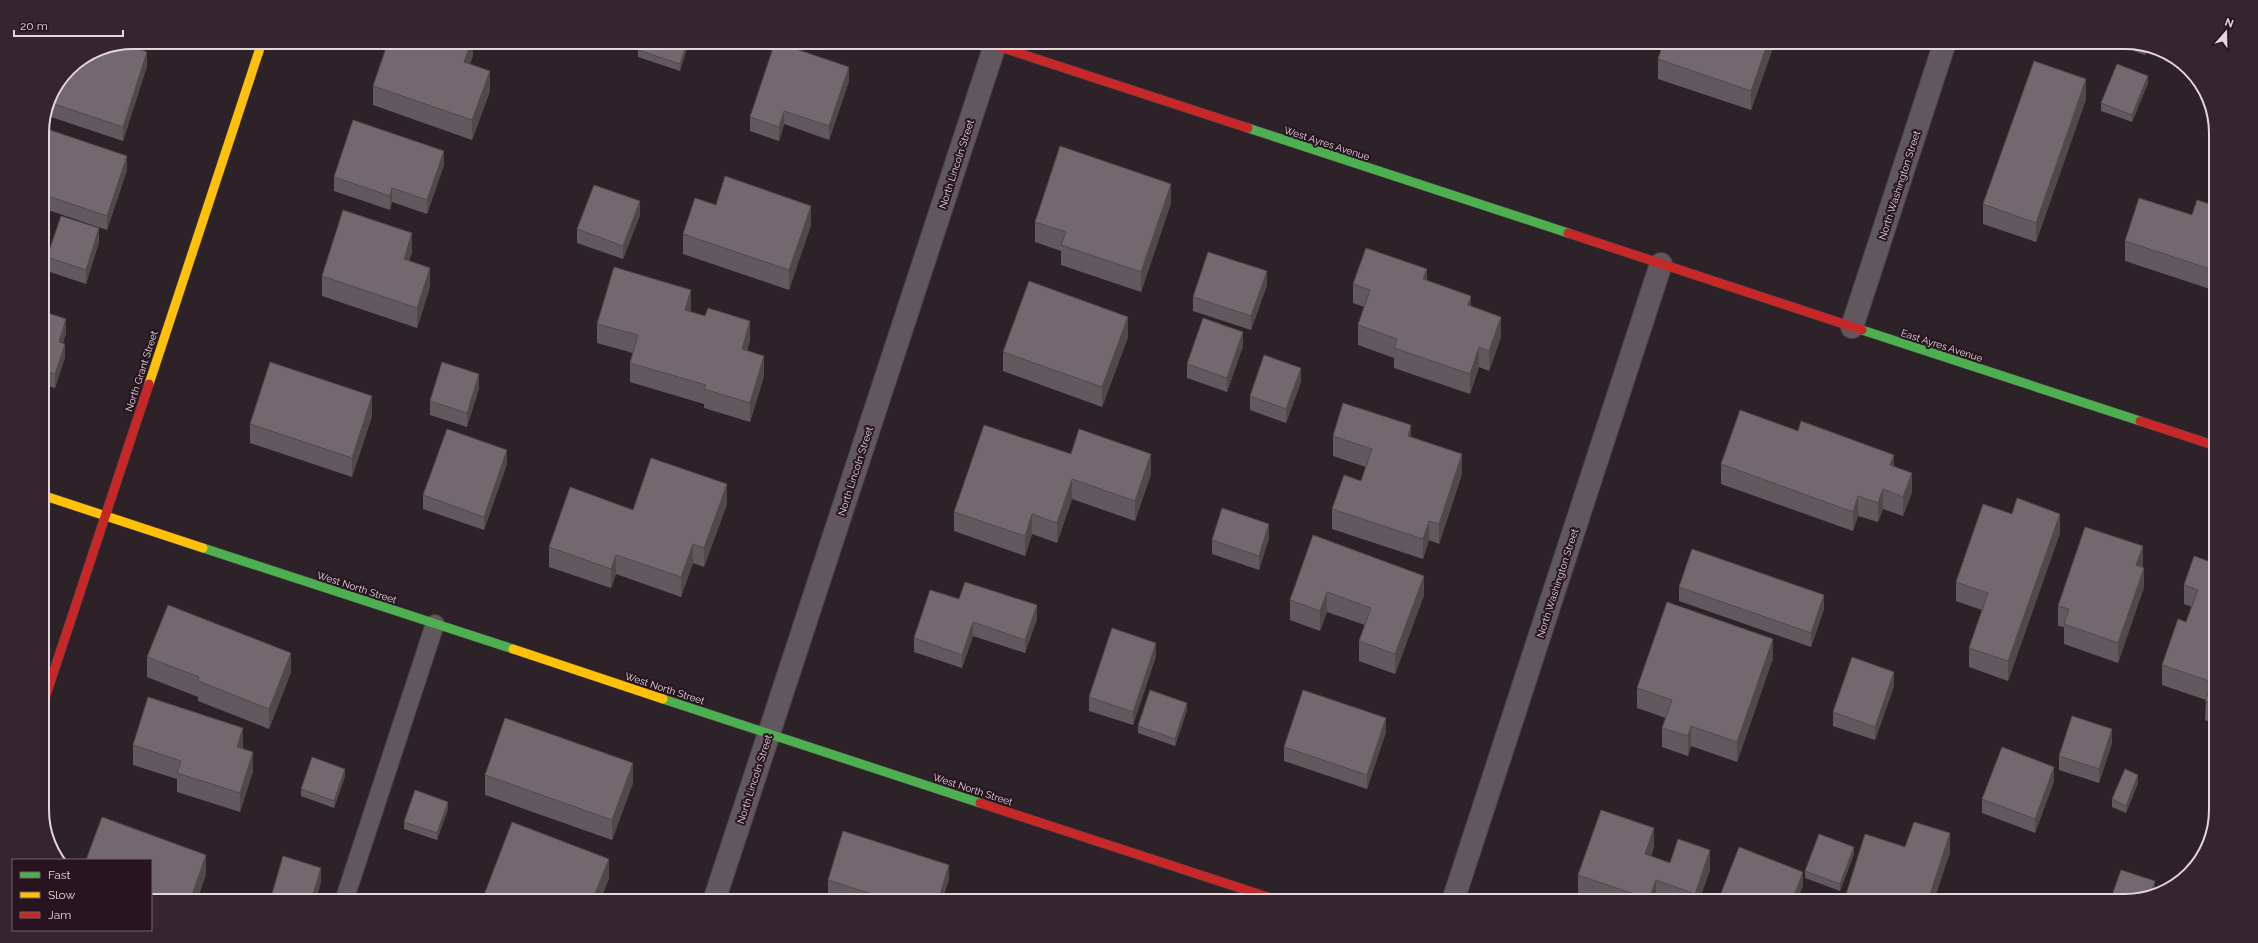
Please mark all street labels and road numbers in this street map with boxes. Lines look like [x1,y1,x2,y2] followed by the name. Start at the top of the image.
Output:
[937,118,976,210] street label: North Lincoln Street
[1283,124,1371,163] street label: West Ayres Avenue
[1877,129,1923,241] street label: North Washington Street
[1900,327,1984,364] street label: East Ayres Avenue
[123,329,160,413] street label: North Grant Street
[836,425,875,517] street label: North Lincoln Street
[1535,527,1581,639] street label: North Washington Street
[316,569,399,606] street label: West North Street
[624,670,707,707] street label: West North Street
[735,733,774,825] street label: North Lincoln Street
[932,771,1015,808] street label: West North Street

